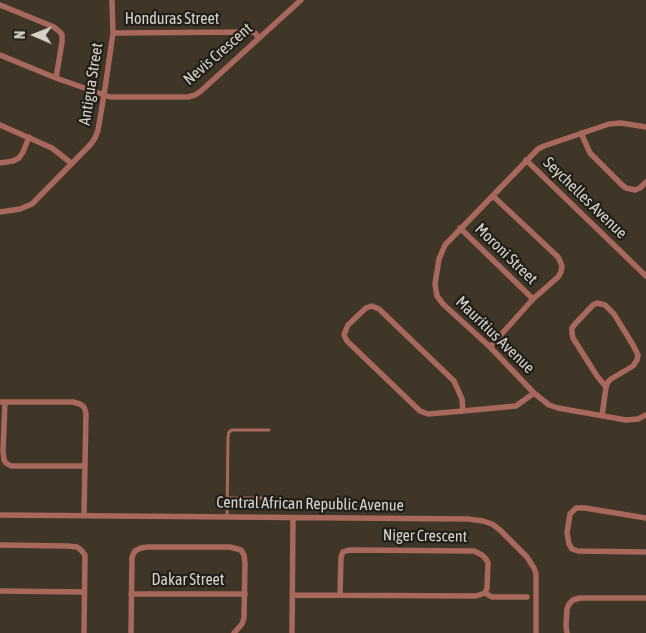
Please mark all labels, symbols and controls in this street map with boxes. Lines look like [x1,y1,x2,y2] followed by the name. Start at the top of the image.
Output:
[125,9,219,29] street label: Honduras Street
[10,10,60,60] north arrow
[180,19,256,89] street label: Nevis Crescent
[12,30,28,39] text: N
[75,41,107,127] street label: Antigua Street
[539,153,631,243] street label: Seychelles Avenue
[471,220,541,288] street label: Moroni Street
[451,293,539,377] street label: Mauritius Avenue
[216,493,404,515] street label: Central African Republic Avenue
[383,526,467,546] street label: Niger Crescent
[152,570,224,590] street label: Dakar Street

